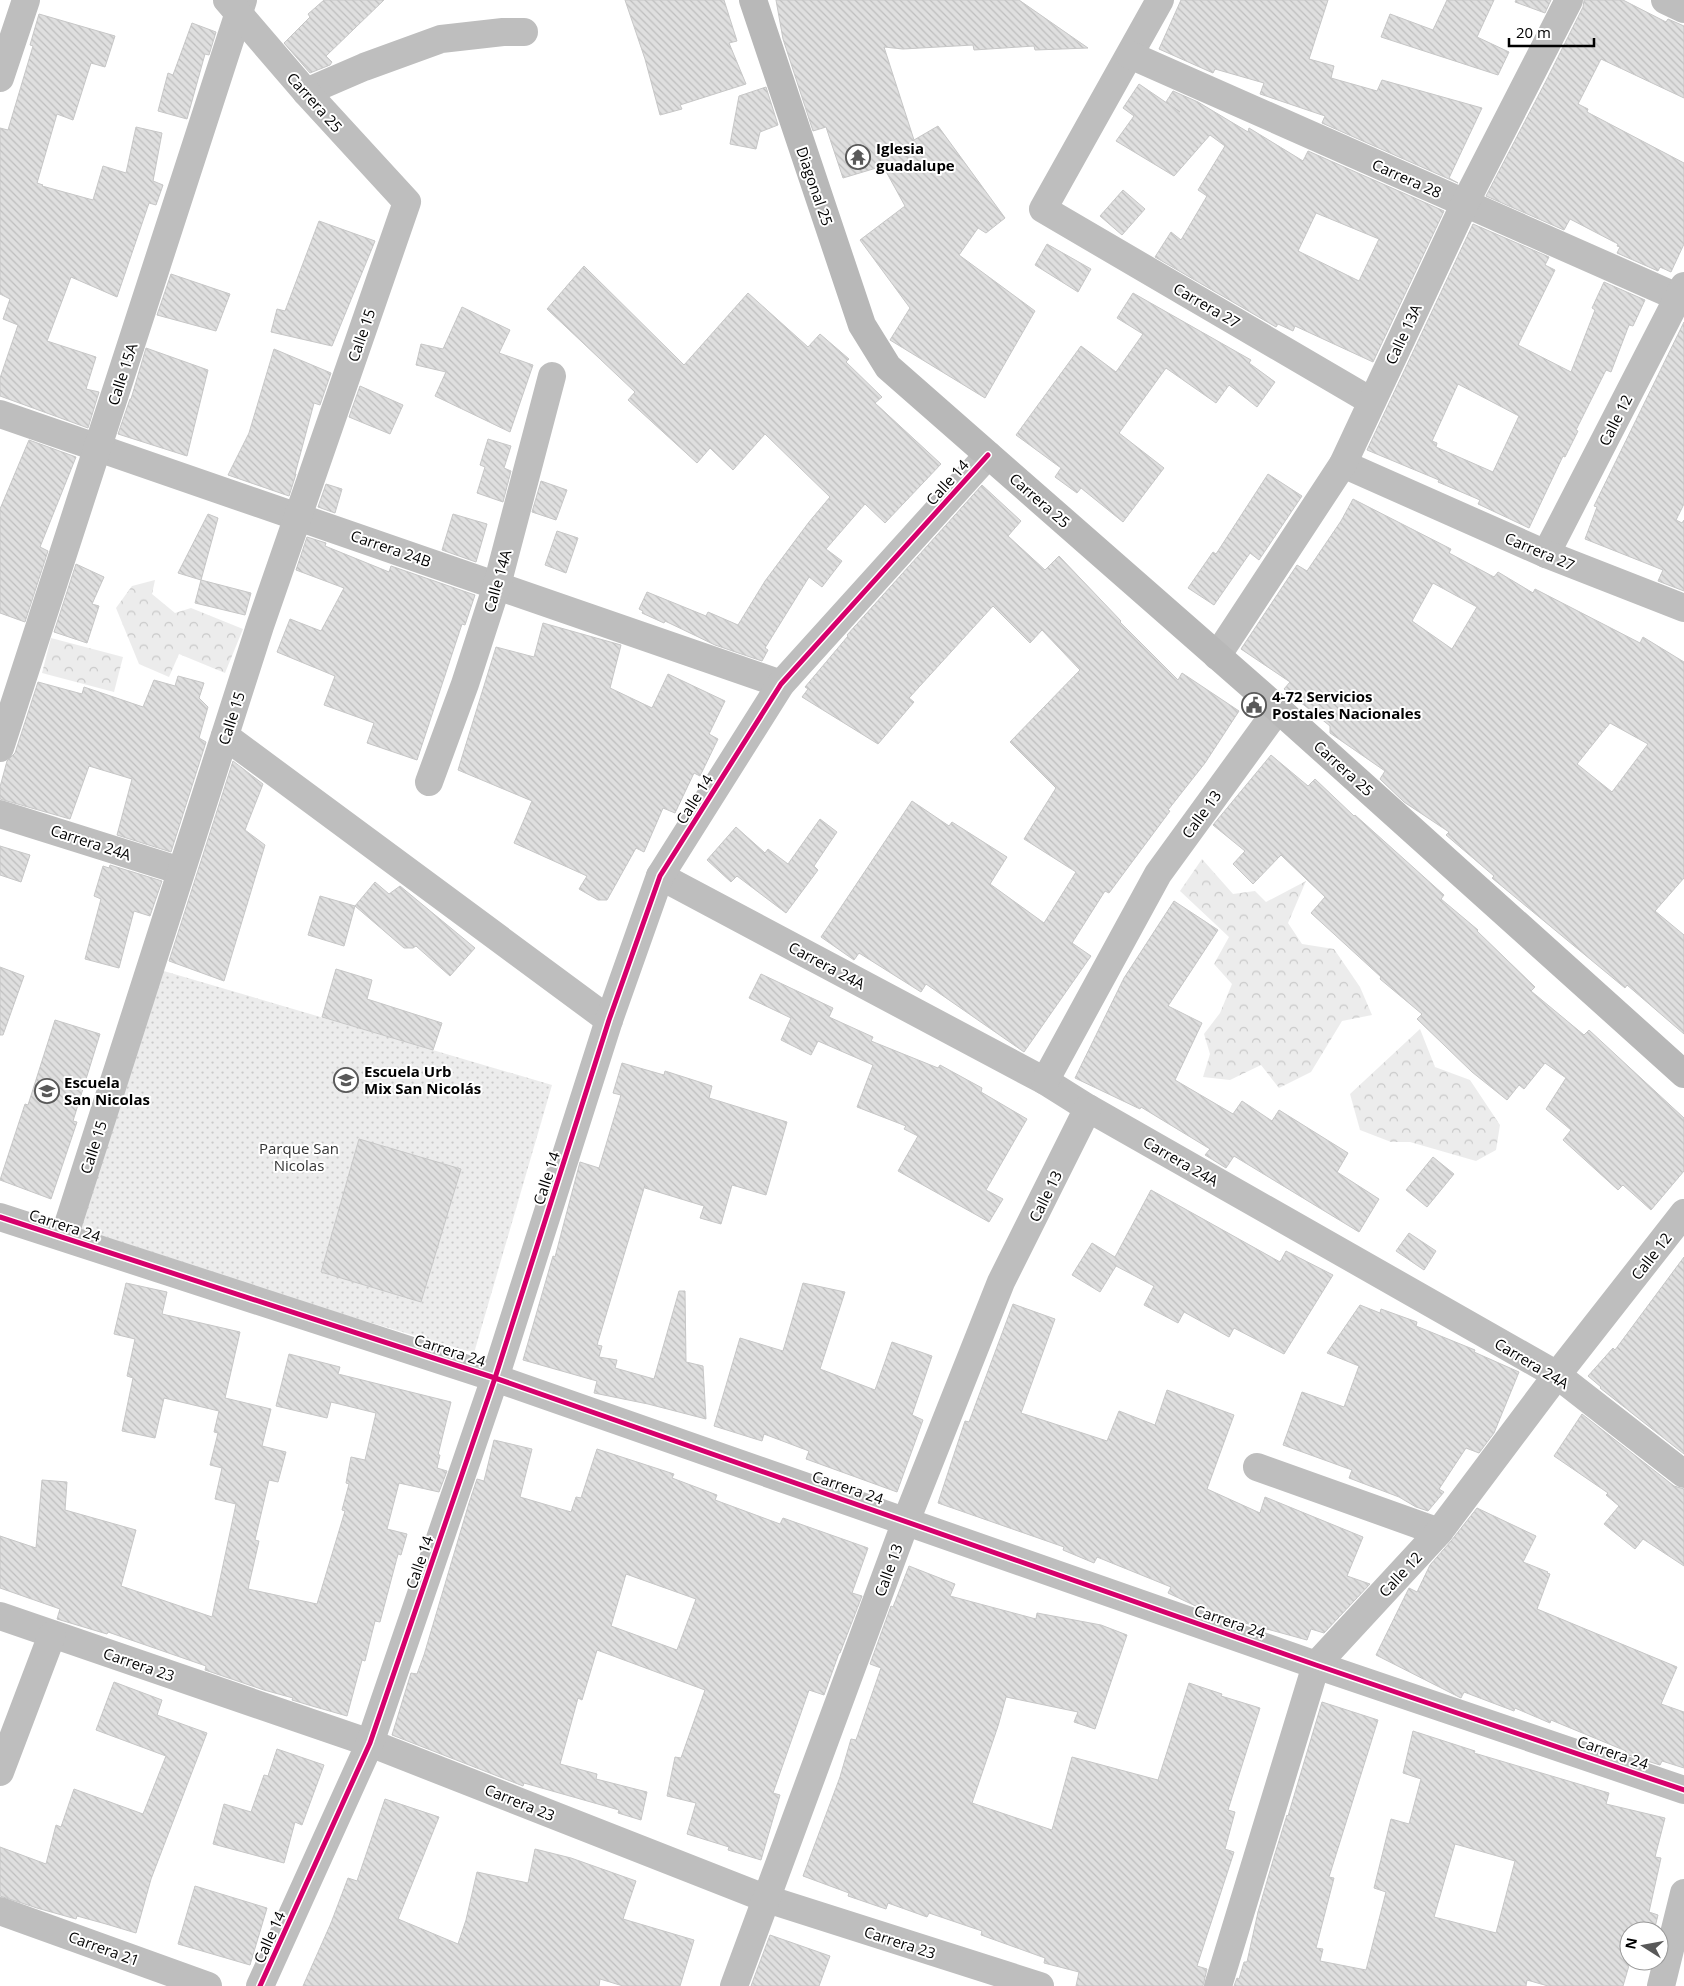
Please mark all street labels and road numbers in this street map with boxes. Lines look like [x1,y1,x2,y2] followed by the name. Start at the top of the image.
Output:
[283,68,347,136] street label: Carrera 25
[792,144,838,228] street label: Diagonal 25
[1369,154,1445,202] street label: Carrera 28
[1170,278,1244,332] street label: Carrera 27
[1380,300,1426,367] street label: Calle 13A
[343,306,379,364] street label: Calle 15
[103,340,142,408] street label: Calle 15A
[1594,391,1636,449] street label: Calle 12
[921,455,973,509] street label: Calle 14
[1006,468,1074,532] street label: Carrera 25
[348,525,434,571] street label: Carrera 24B
[1502,527,1578,575] street label: Carrera 27
[479,547,516,615] street label: Calle 14A
[213,689,249,747] street label: Calle 15
[1310,736,1378,800] street label: Carrera 25
[671,770,717,828] street label: Calle 14
[1177,786,1225,842] street label: Calle 13
[48,820,134,865] street label: Carrera 24A
[785,937,869,994] street label: Carrera 24A
[75,1118,111,1176] street label: Calle 15
[1140,1131,1223,1191] street label: Carrera 24A
[528,1148,564,1207] street label: Calle 14
[1024,1167,1066,1225] street label: Calle 13
[27,1204,104,1246] street label: Carrera 24
[1626,1228,1676,1284] street label: Calle 12
[412,1329,489,1371] street label: Carrera 24
[1491,1333,1573,1393] street label: Carrera 24A
[810,1466,887,1509] street label: Carrera 24
[401,1532,438,1591] street label: Calle 14
[869,1541,907,1599] street label: Calle 13
[1374,1547,1426,1601] street label: Calle 12
[1192,1600,1269,1643] street label: Carrera 24
[101,1643,177,1685] street label: Carrera 23
[1575,1731,1652,1774] street label: Carrera 24
[482,1779,558,1825] street label: Carrera 23
[249,1908,289,1966] street label: Calle 14
[862,1921,938,1963] street label: Carrera 23
[66,1926,142,1970] street label: Carrera 21

